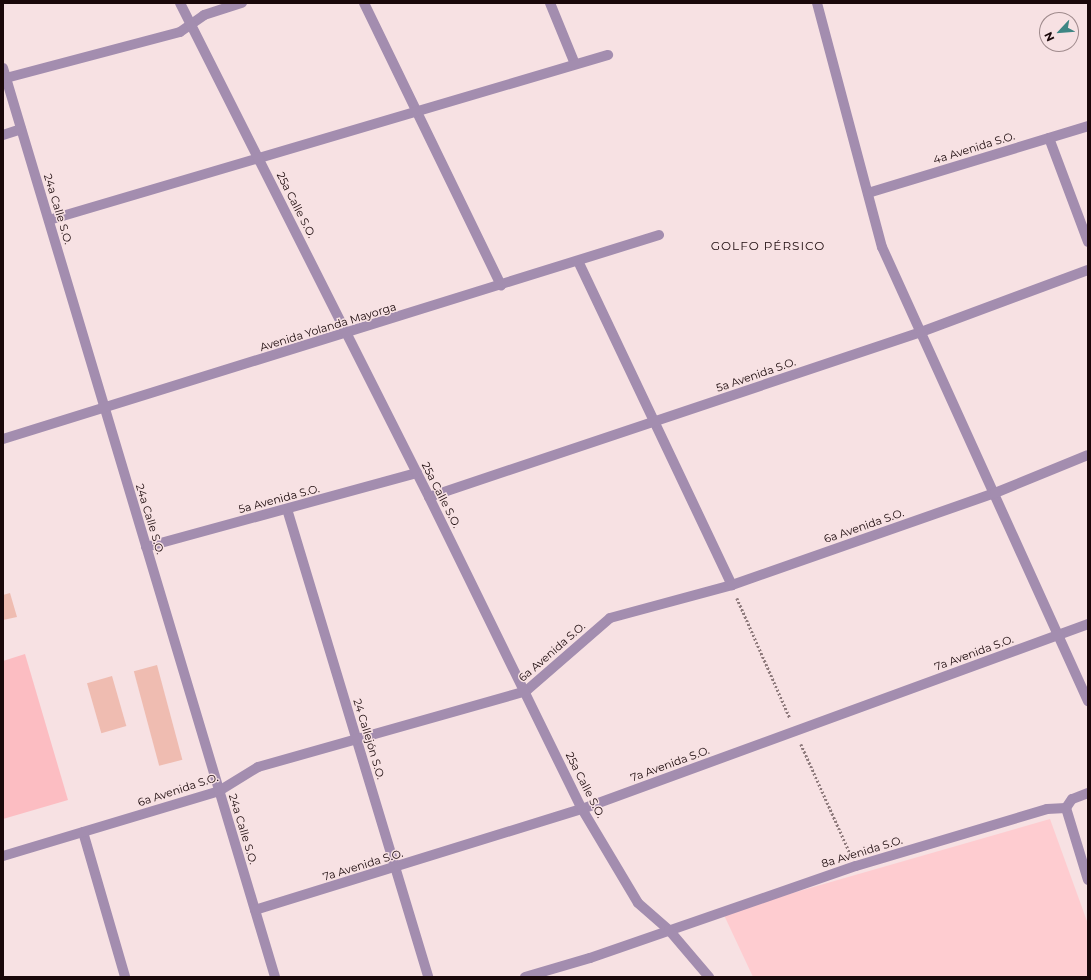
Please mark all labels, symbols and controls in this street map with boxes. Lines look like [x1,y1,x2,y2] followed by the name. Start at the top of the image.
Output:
[1039,12,1079,52] north arrow
[1041,30,1057,44] text: N
[932,129,1016,167] street label: 4a Avenida S.O.
[274,170,318,240] street label: 25a Calle S.O.
[41,172,75,246] street label: 24a Calle S.O.
[711,239,825,253] district label: GOLFO PÉRSICO
[258,300,398,354] street label: Avenida Yolanda Mayorga
[714,355,798,395] street label: 5a Avenida S.O.
[419,460,463,530] street label: 25a Calle S.O.
[133,482,167,556] street label: 24a Calle S.O.
[237,482,321,516] street label: 5a Avenida S.O.
[822,506,906,546] street label: 6a Avenida S.O.
[516,620,588,684] street label: 6a Avenida S.O.
[933,633,1015,673] street label: 7a Avenida S.O.
[350,697,388,781] street label: 24 Callejón S.O.
[629,744,711,784] street label: 7a Avenida S.O.
[563,750,607,820] street label: 25a Calle S.O.
[136,771,220,809] street label: 6a Avenida S.O.
[226,792,260,866] street label: 24a Calle S.O.
[820,833,904,871] street label: 8a Avenida S.O.
[321,847,405,883] street label: 7a Avenida S.O.

